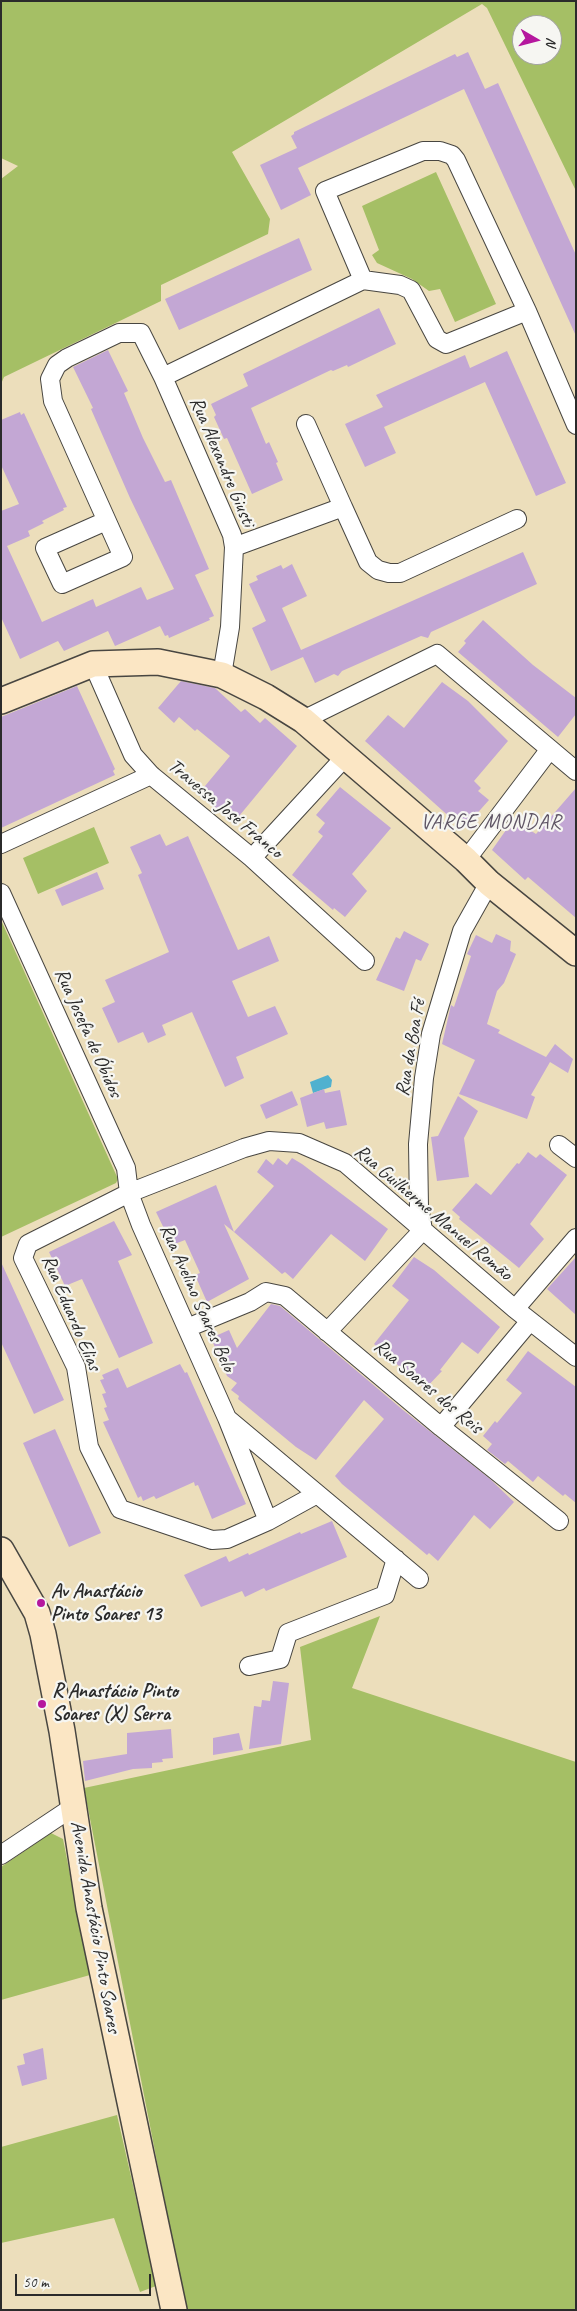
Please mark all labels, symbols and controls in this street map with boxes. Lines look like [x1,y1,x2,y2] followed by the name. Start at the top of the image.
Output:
[512,15,562,65] north arrow
[542,37,560,47] text: N
[184,393,260,531] street label: Rua Alexandre Giusti
[163,754,287,864] street label: Travessa José Franco
[420,809,562,835] district label: VARGE MONDAR
[49,965,127,1101] street label: Rua Josefa de Óbidos
[391,998,431,1098] street label: Rua da Boa Fé
[349,1140,517,1286] street label: Rua Guilherme Manuel Romão
[154,1221,240,1375] street label: Rua Avelino Soares Belo
[36,1251,106,1375] street label: Rua Eduardo Elias
[369,1335,487,1439] street label: Rua Soares dos Reis
[51,1580,161,1627] place label: Av Anastácio Pinto Soares 13
[35,1597,47,1609] marker: Av Anastácio Pinto Soares 13
[52,1680,178,1727] place label: R Anastácio Pinto Soares (X) Serra
[36,1698,48,1710] marker: R Anastácio Pinto Soares (X) Serra
[65,1819,125,2035] street label: Avenida Anastácio Pinto Soares
[18,2264,154,2296] scale bar
[23,2273,49,2292] text: 50 m

